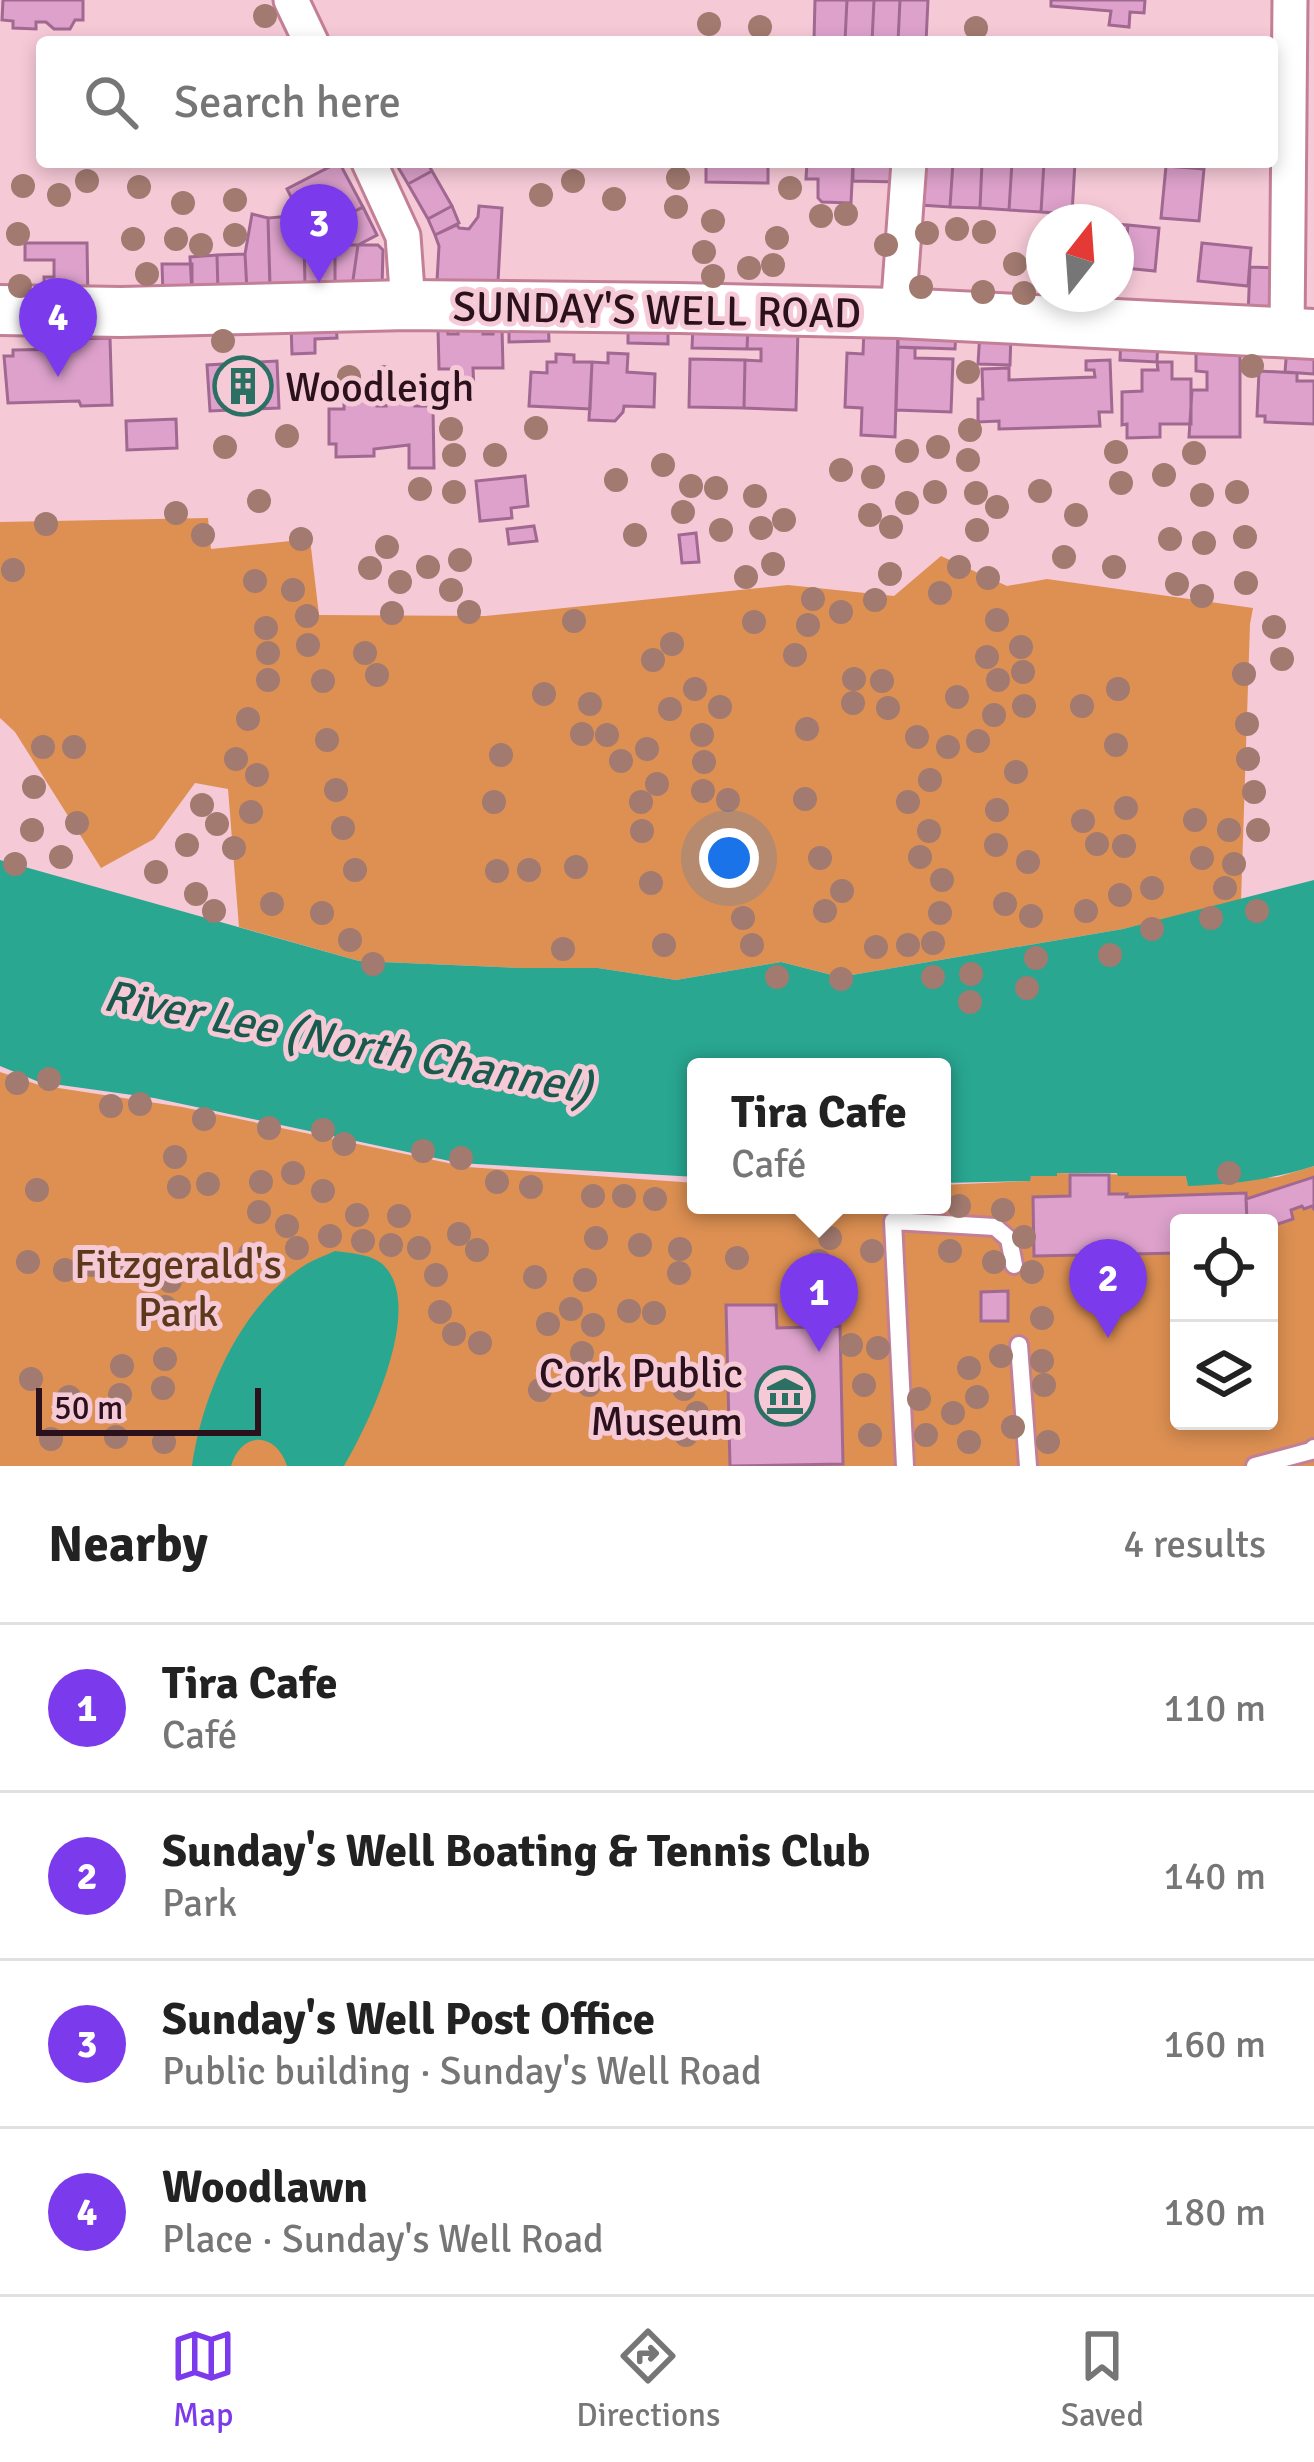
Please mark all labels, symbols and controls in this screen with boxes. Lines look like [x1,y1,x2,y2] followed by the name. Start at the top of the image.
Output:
[36,36,1278,168] search box
[78,69,144,135] icon: search
[174,75,401,130] text: Search here
[280,184,358,283] pin: 3
[1026,204,1134,312] north arrow
[19,278,97,377] pin: 4
[452,281,862,340] street label: SUNDAY'S WELL ROAD
[212,355,274,417] building icon: Woodleigh
[285,362,474,413] place label: Woodleigh
[699,828,759,888] your location
[99,968,598,1117] water label: River Lee (North Channel)
[687,1058,951,1214] popup
[731,1085,907,1140] text: Tira Cafe
[731,1140,806,1188] text: Café
[1170,1214,1278,1430] map controls
[1170,1214,1278,1322] button: locate
[74,1239,282,1338] park label: Fitzgerald's Park
[1069,1239,1147,1338] pin: 2
[780,1253,858,1352] pin: 1
[1170,1322,1278,1430] button: layers
[539,1348,743,1447] place label: Cork Public Museum
[754,1365,816,1427] museum icon: Cork Public Museum
[36,1382,261,1435] scale bar
[54,1388,123,1429] text: 50 m
[48,1513,208,1576] text: Nearby
[1123,1520,1266,1568] text: 4 results
[162,1656,338,1711] text: Tira Cafe
[76,1684,98,1732] text: 1
[1163,1684,1266,1732] text: 110 m
[162,1711,237,1759] text: Café
[162,1824,870,1879] text: Sunday's Well Boating & Tennis Club
[76,1852,98,1900] text: 2
[1163,1852,1266,1900] text: 140 m
[162,1879,237,1927] text: Park
[162,1992,655,2047] text: Sunday's Well Post Office
[76,2020,98,2068] text: 3
[1163,2020,1266,2068] text: 160 m
[162,2047,762,2095] text: Public building · Sunday's Well Road
[162,2160,368,2215] text: Woodlawn
[76,2188,98,2236] text: 4
[1163,2188,1266,2236] text: 180 m
[162,2215,604,2263] text: Place · Sunday's Well Road
[170,2323,236,2436] tab: Map
[576,2323,721,2436] tab: Directions
[1061,2323,1144,2436] tab: Saved

